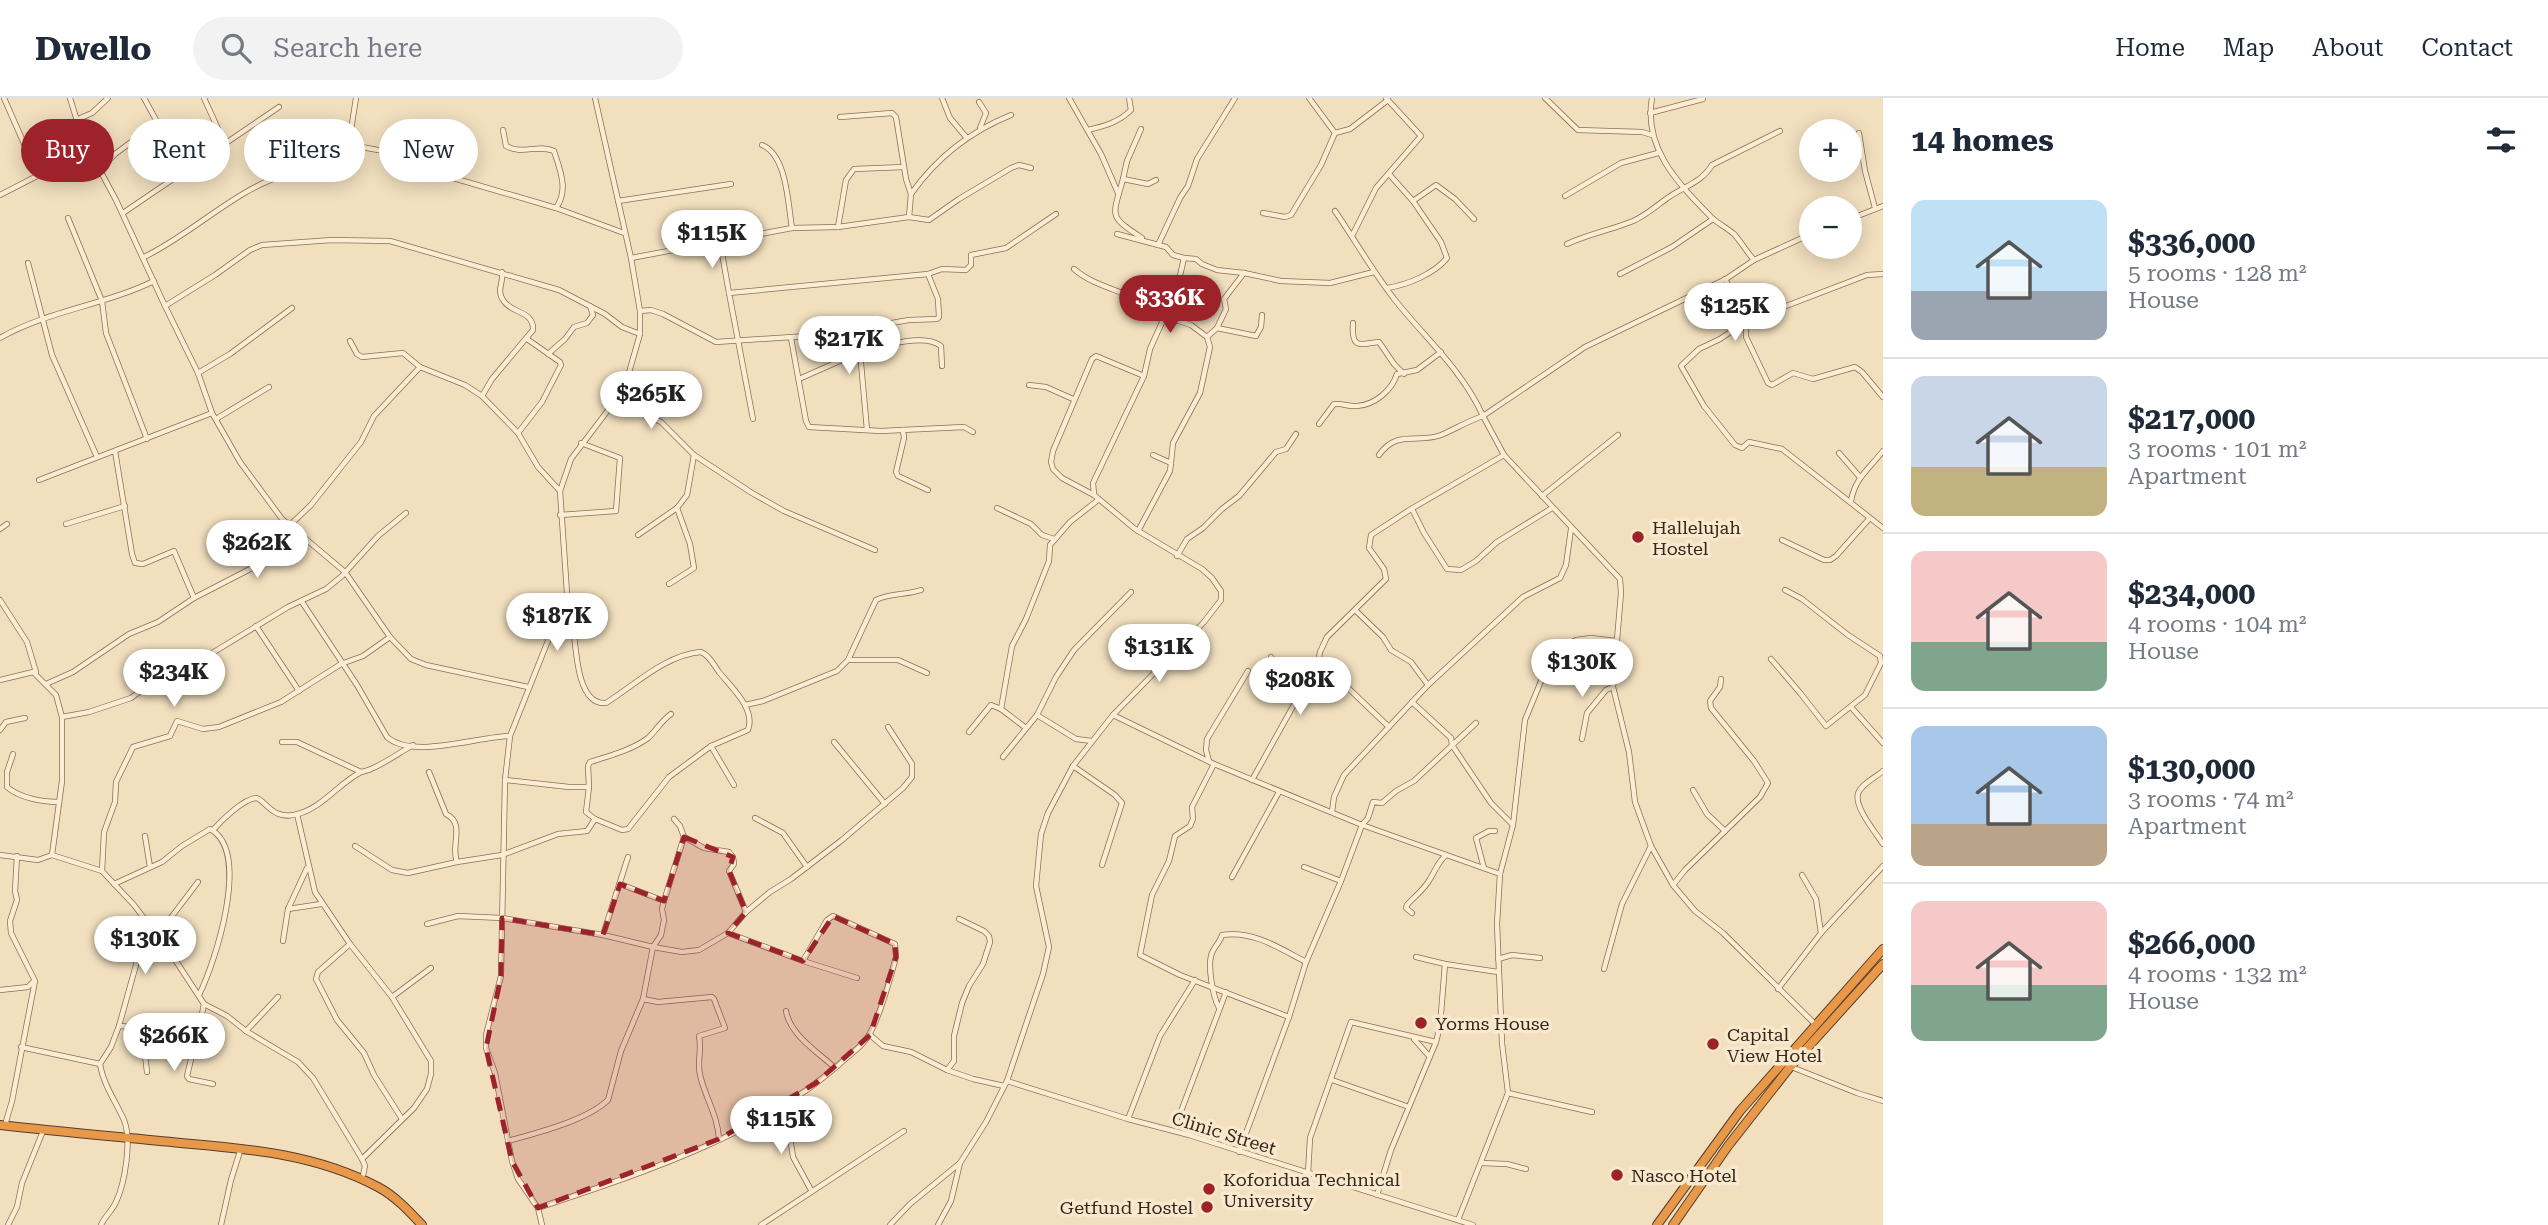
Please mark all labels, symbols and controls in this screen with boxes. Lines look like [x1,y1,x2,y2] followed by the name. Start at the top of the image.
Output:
[193,17,683,80] search box
[35,29,151,68] text: Dwello
[217,29,255,67] icon: search
[273,33,422,63] text: Search here
[2115,34,2185,62] text: Home
[2223,34,2274,62] text: Map
[2312,34,2383,62] text: About
[2421,34,2513,62] text: Contact
[21,119,114,182] chip: Buy
[128,119,230,182] chip: Rent
[244,119,365,182] chip: Filters
[379,119,478,182] chip: New
[1799,119,1862,259] map controls
[1799,119,1862,182] button: +
[2482,121,2520,159] icon: filters
[1911,123,2054,158] text: 14 homes
[1799,196,1862,259] button: −
[663,211,761,270] pin: $115K
[677,219,747,246] text: $115K
[2128,225,2255,260] text: $336,000
[1967,228,2051,312] icon: home
[2128,260,2306,287] text: 5 rooms · 128 m²
[1121,275,1219,335] pin: $336K
[1135,284,1205,311] text: $336K
[1686,284,1784,343] pin: $125K
[2128,287,2199,314] text: House
[1700,292,1770,319] text: $125K
[800,316,898,376] pin: $217K
[814,325,884,352] text: $217K
[602,372,700,431] pin: $265K
[616,380,686,407] text: $265K
[2128,401,2255,436] text: $217,000
[1967,404,2051,488] icon: home
[2128,436,2306,463] text: 3 rooms · 101 m²
[2128,463,2247,490] text: Apartment
[1652,517,1741,559] place label: Hallelujah Hostel
[208,520,306,580] pin: $262K
[222,529,292,556] text: $262K
[1630,529,1646,545] marker: Hallelujah Hostel
[2128,576,2255,611] text: $234,000
[1967,579,2051,663] icon: home
[508,594,606,653] pin: $187K
[522,602,592,629] text: $187K
[2128,611,2306,638] text: 4 rooms · 104 m²
[1110,624,1208,684] pin: $131K
[1124,633,1194,660] text: $131K
[2128,638,2199,665] text: House
[1533,640,1631,699] pin: $130K
[1547,648,1617,675] text: $130K
[125,650,223,709] pin: $234K
[139,658,209,685] text: $234K
[1251,658,1349,717] pin: $208K
[1265,666,1335,693] text: $208K
[2128,751,2255,786] text: $130,000
[1967,754,2051,838] icon: home
[2128,786,2294,813] text: 3 rooms · 74 m²
[2128,813,2247,840] text: Apartment
[96,916,194,976] pin: $130K
[110,925,180,952] text: $130K
[2128,926,2255,961] text: $266,000
[1967,929,2051,1013] icon: home
[2128,961,2306,988] text: 4 rooms · 132 m²
[2128,988,2199,1015] text: House
[1435,1013,1549,1034] place label: Yorms House
[125,1014,223,1073] pin: $266K
[1413,1015,1429,1031] marker: Yorms House
[139,1022,209,1049] text: $266K
[1727,1024,1823,1066] place label: Capital View Hotel
[1705,1036,1721,1052] marker: Capital View Hotel
[732,1096,830,1156] pin: $115K
[746,1105,816,1132] text: $115K
[1169,1107,1279,1159] street label: Clinic Street
[1631,1165,1737,1186] place label: Nasco Hotel
[1609,1167,1625,1183] marker: Nasco Hotel
[1223,1169,1401,1211] place label: Koforidua Technical University
[1201,1181,1217,1197] marker: Koforidua Technical University
[1060,1197,1193,1218] place label: Getfund Hostel
[1199,1199,1215,1215] marker: Getfund Hostel

